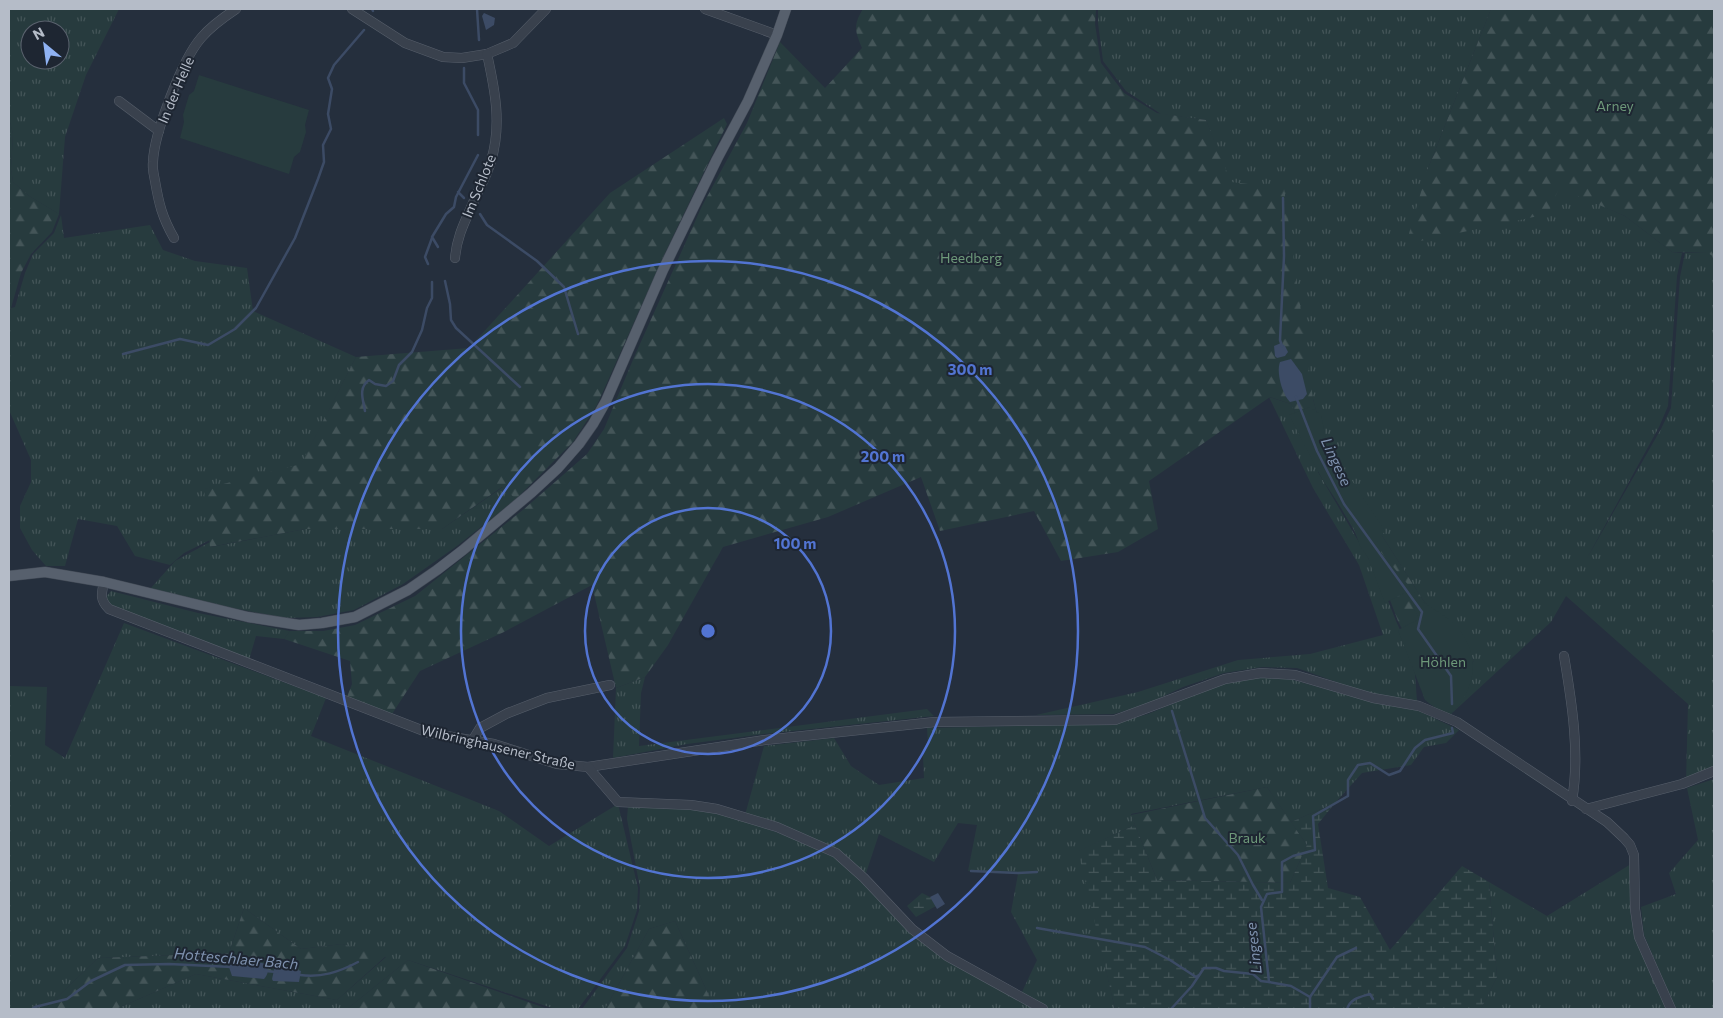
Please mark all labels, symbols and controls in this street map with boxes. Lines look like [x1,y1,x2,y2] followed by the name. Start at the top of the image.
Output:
[20,20,70,70] north arrow
[30,23,47,43] text: N
[154,54,197,126] street label: In der Helle
[1596,97,1634,114] park label: Arney
[458,152,499,220] street label: Im Schlote
[940,249,1003,266] park label: Heedberg
[948,360,992,378] text: 300 m
[1318,434,1356,489] water label: Lingese
[861,447,905,465] text: 200 m
[774,534,816,552] text: 100 m
[699,622,717,640] centre of rings
[1420,653,1466,670] park label: Höhlen
[419,721,577,773] street label: Wilbringhausener Straße
[1228,829,1266,846] park label: Brauk
[1241,921,1265,975] water label: Lingese
[173,944,299,972] water label: Hotteschlaer Bach

